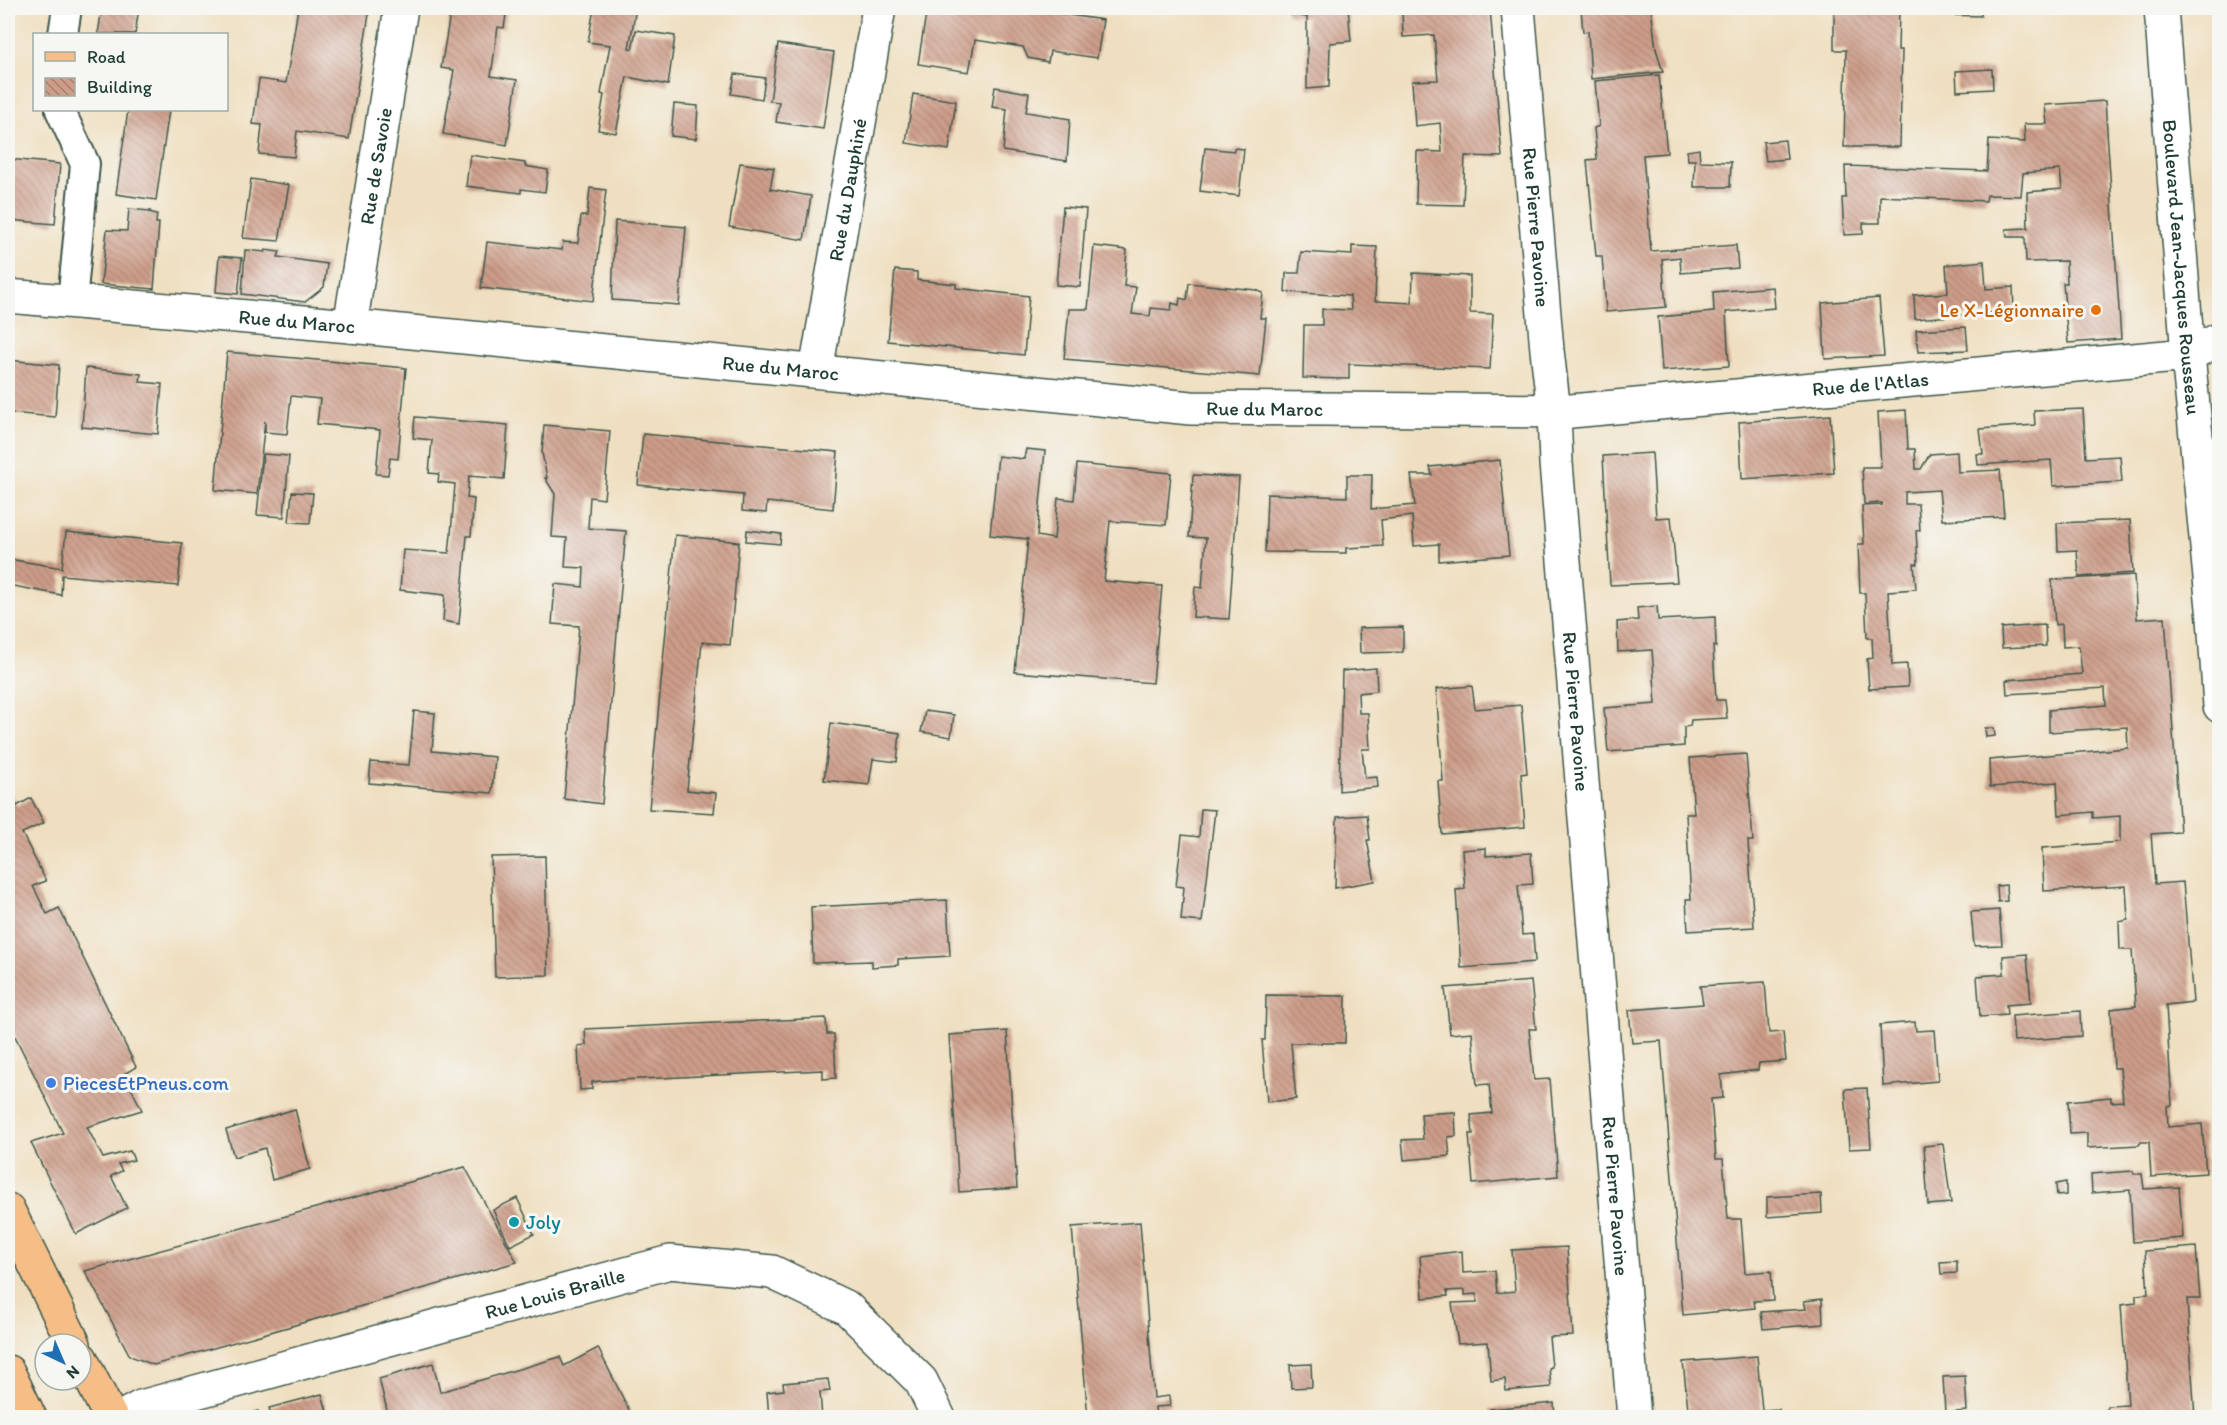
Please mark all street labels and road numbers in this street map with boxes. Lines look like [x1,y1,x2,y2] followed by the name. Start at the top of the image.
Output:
[354,106,397,226] street label: Rue de Savoie
[823,116,872,263] street label: Rue du Dauphiné
[2158,119,2206,416] street label: Boulevard Jean-Jacques Rousseau
[1518,146,1555,308] street label: Rue Pierre Pavoine
[238,304,356,338] street label: Rue du Maroc
[721,350,840,386] street label: Rue du Maroc
[1811,367,1930,401] street label: Rue de l'Atlas
[1206,396,1323,421] street label: Rue du Maroc
[1558,631,1595,792] street label: Rue Pierre Pavoine
[1597,1115,1634,1277] street label: Rue Pierre Pavoine
[482,1263,628,1324] street label: Rue Louis Braille

